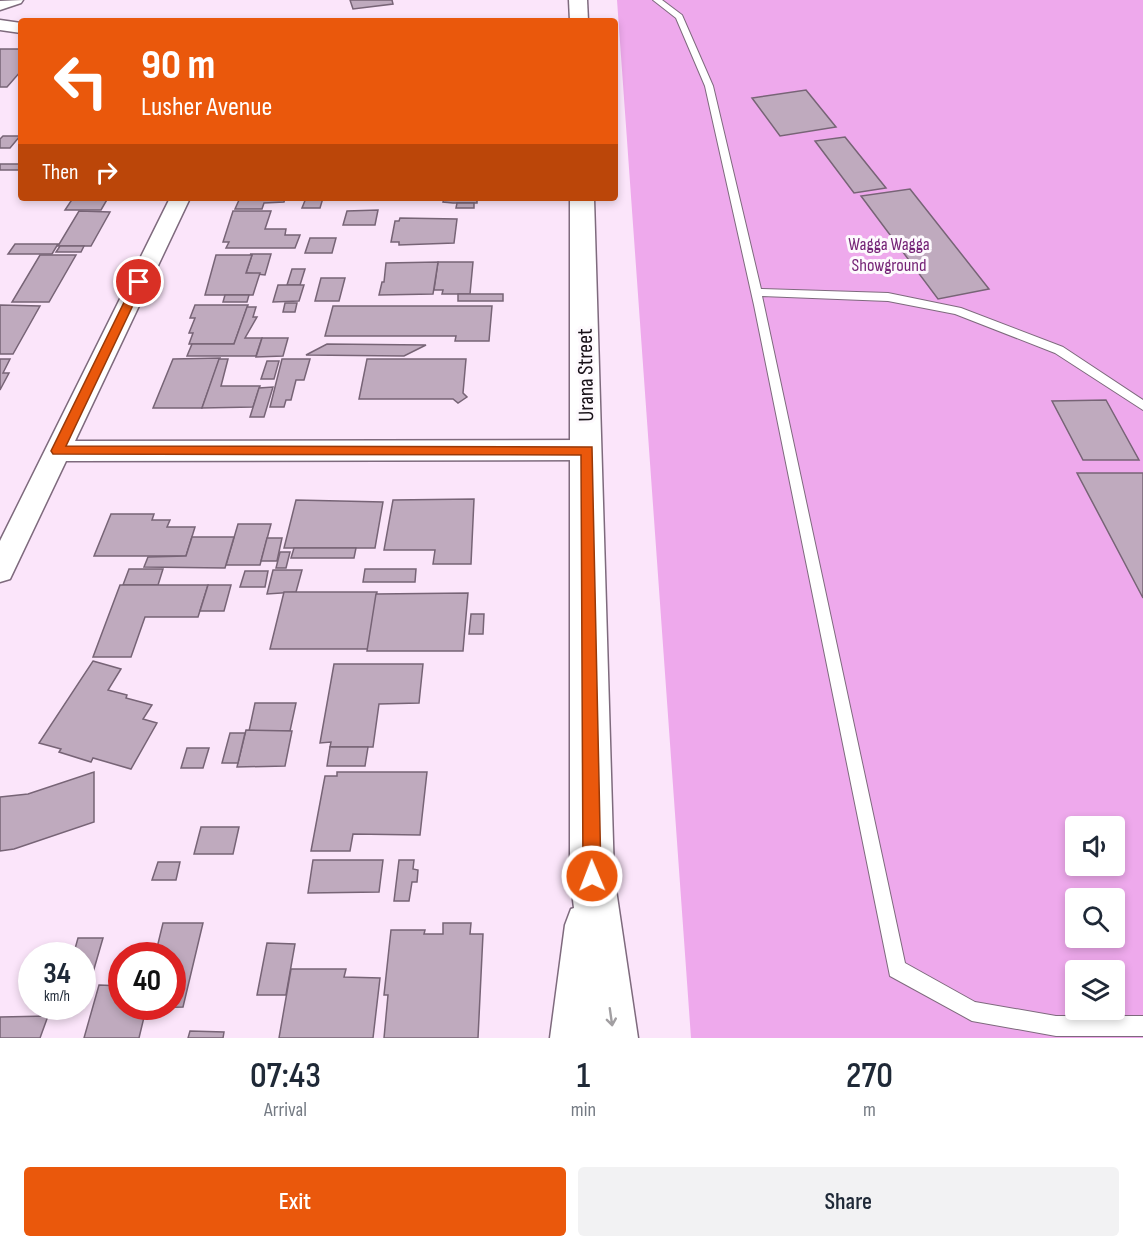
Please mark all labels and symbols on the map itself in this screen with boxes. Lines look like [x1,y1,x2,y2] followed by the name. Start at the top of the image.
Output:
[848,234,930,276] park label: Wagga Wagga Showground
[113,256,164,307] pin
[572,328,600,422] street label: Urana Street
[560,844,624,908] position arrow
[108,942,186,1020] speed limit sign: 40
[606,1007,617,1026] one-way arrow

